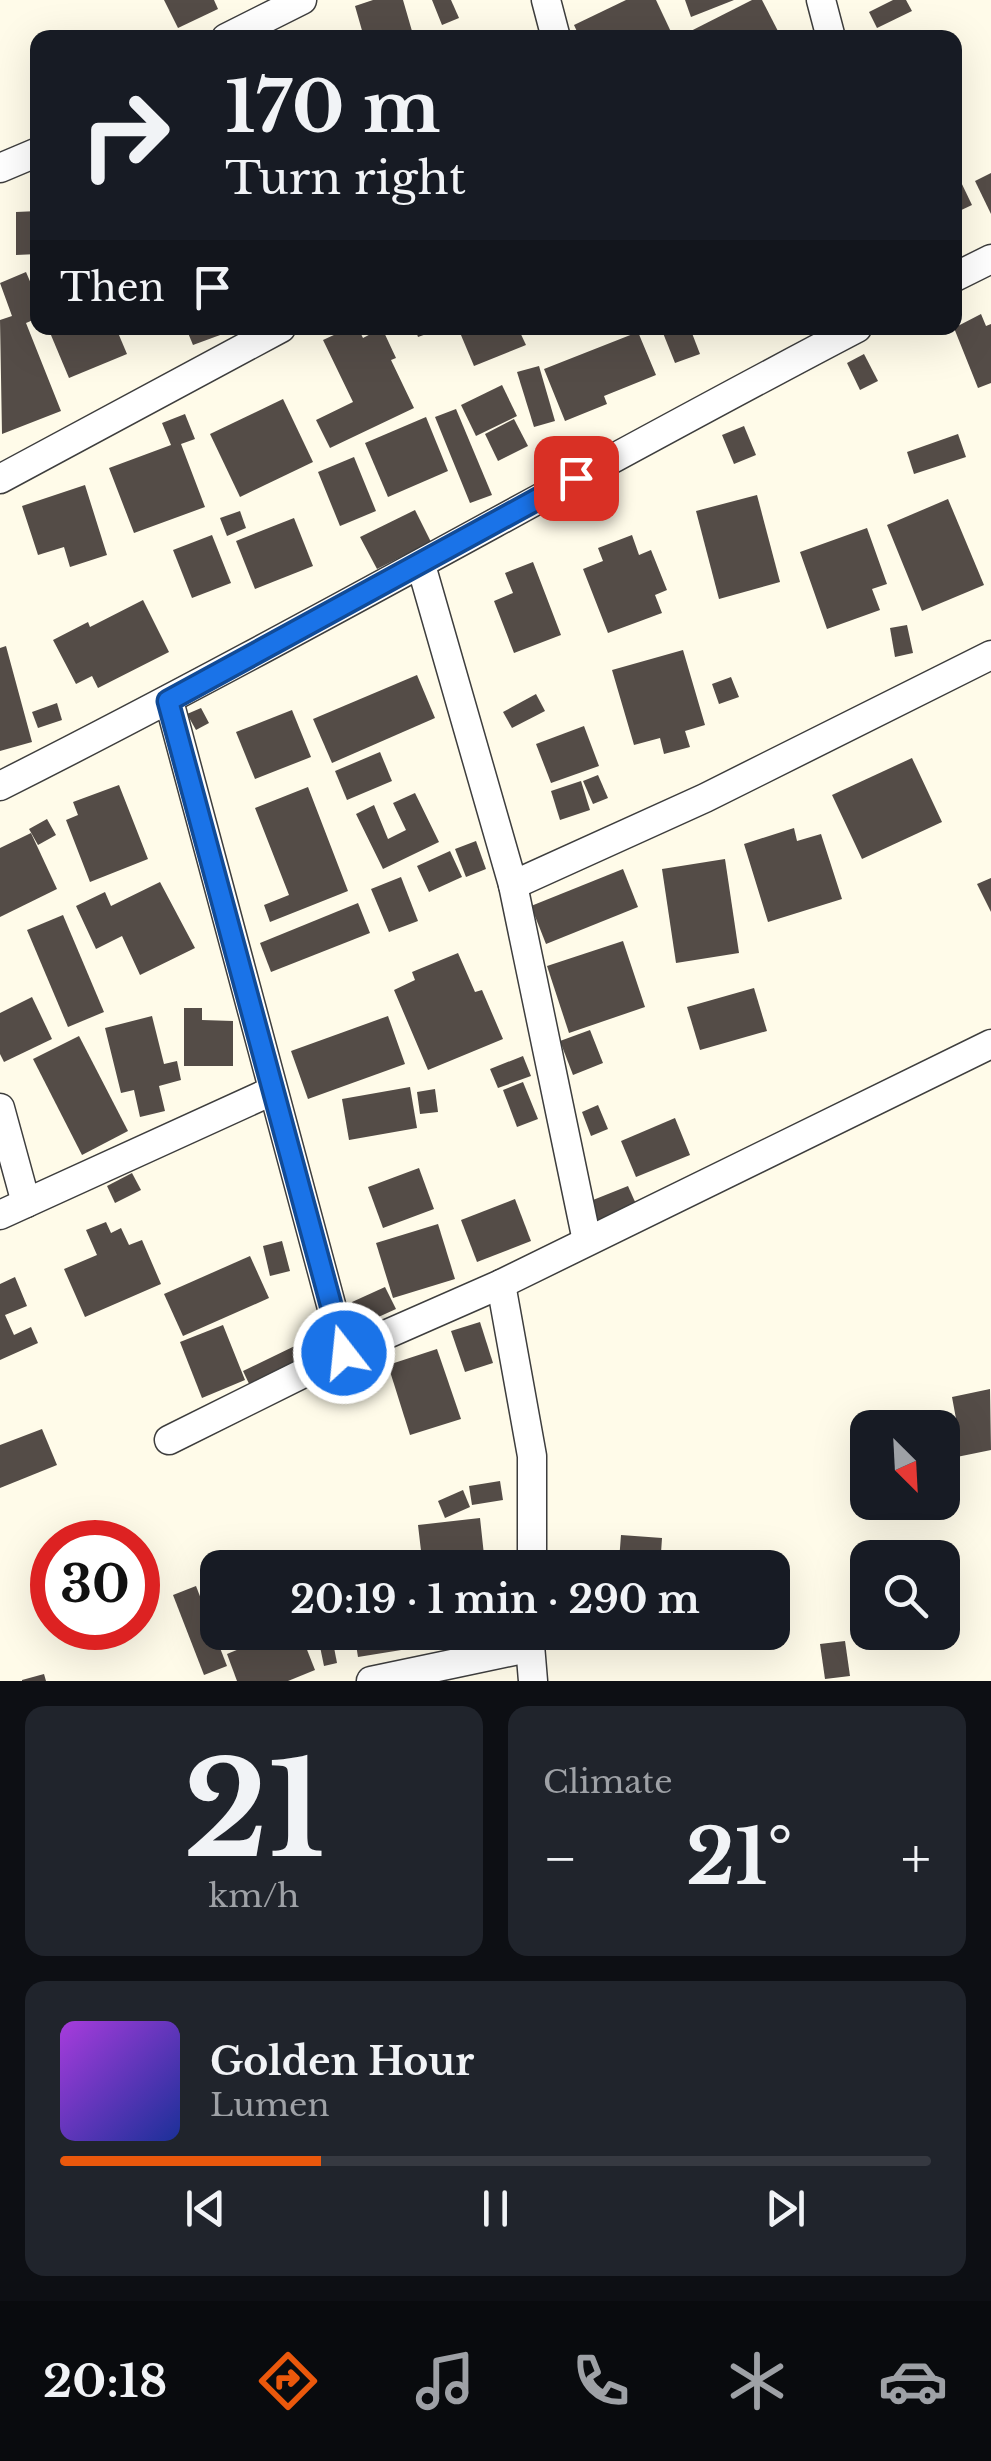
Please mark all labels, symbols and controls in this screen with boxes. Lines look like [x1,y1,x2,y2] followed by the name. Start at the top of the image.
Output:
[225,64,441,151] text: 170 m
[60,70,190,200] icon: right
[225,150,466,206] text: Turn right
[185,260,240,315] icon: arrive
[60,264,165,311] text: Then
[534,436,619,521] pin
[549,451,604,506] icon: arrive
[292,1301,396,1405] position arrow
[850,1410,960,1520] north arrow
[850,1410,960,1650] map controls
[30,1520,160,1650] speed limit sign: 30
[850,1540,960,1650] button: search
[290,1576,700,1623] text: 20:19 · 1 min · 290 m
[183,1730,325,1891] text: 21
[543,1762,672,1802] text: Climate
[686,1811,793,1904] text: 21°
[543,1825,578,1893] text: −
[901,1825,931,1893] text: +
[209,1876,299,1916] text: km/h
[210,2038,474,2085] text: Golden Hour
[210,2085,329,2125] text: Lumen
[178,2181,233,2236] icon: previous
[468,2181,523,2236] icon: pause
[758,2181,813,2236] icon: next
[253,2346,323,2416] icon: directions
[410,2346,480,2416] icon: music
[566,2346,636,2416] icon: phone
[722,2346,792,2416] icon: climate
[878,2346,948,2416] icon: car
[43,2353,167,2409] text: 20:18

